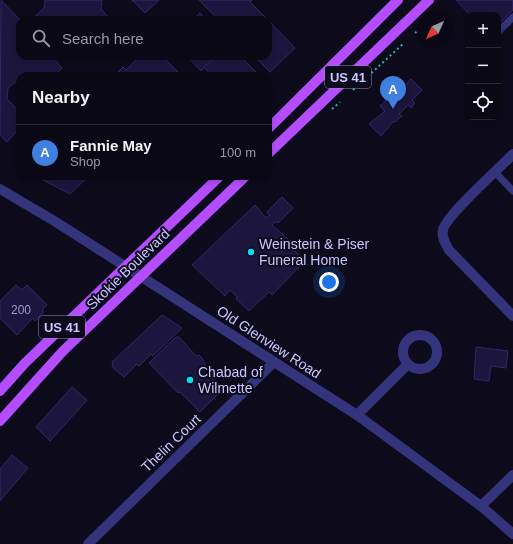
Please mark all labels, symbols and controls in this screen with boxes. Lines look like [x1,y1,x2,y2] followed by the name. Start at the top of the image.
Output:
[417,12,453,48] north arrow
[465,12,501,120] map controls
[465,12,501,48] button: +
[16,16,272,60] search box
[30,27,52,49] icon: search
[62,30,144,47] text: Search here
[465,48,501,84] button: −
[325,66,371,88] road number: US 41
[380,76,406,109] pin: A
[465,84,501,120] button: locate
[32,88,90,107] text: Nearby
[70,137,152,154] text: Fannie May
[40,145,50,160] text: A
[220,145,256,160] text: 100 m
[70,154,100,169] text: Shop
[83,225,173,313] street label: Skokie Boulevard
[259,236,370,268] place label: Weinstein & Piser Funeral Home
[246,247,256,257] marker: Weinstein & Piser Funeral Home
[319,272,339,292] your location
[214,302,324,382] street label: Old Glenview Road
[11,303,31,317] house number: 200
[39,316,85,338] road number: US 41
[198,364,263,396] place label: Chabad of Wilmette
[185,375,195,385] marker: Chabad of Wilmette
[138,411,204,475] street label: Thelin Court

